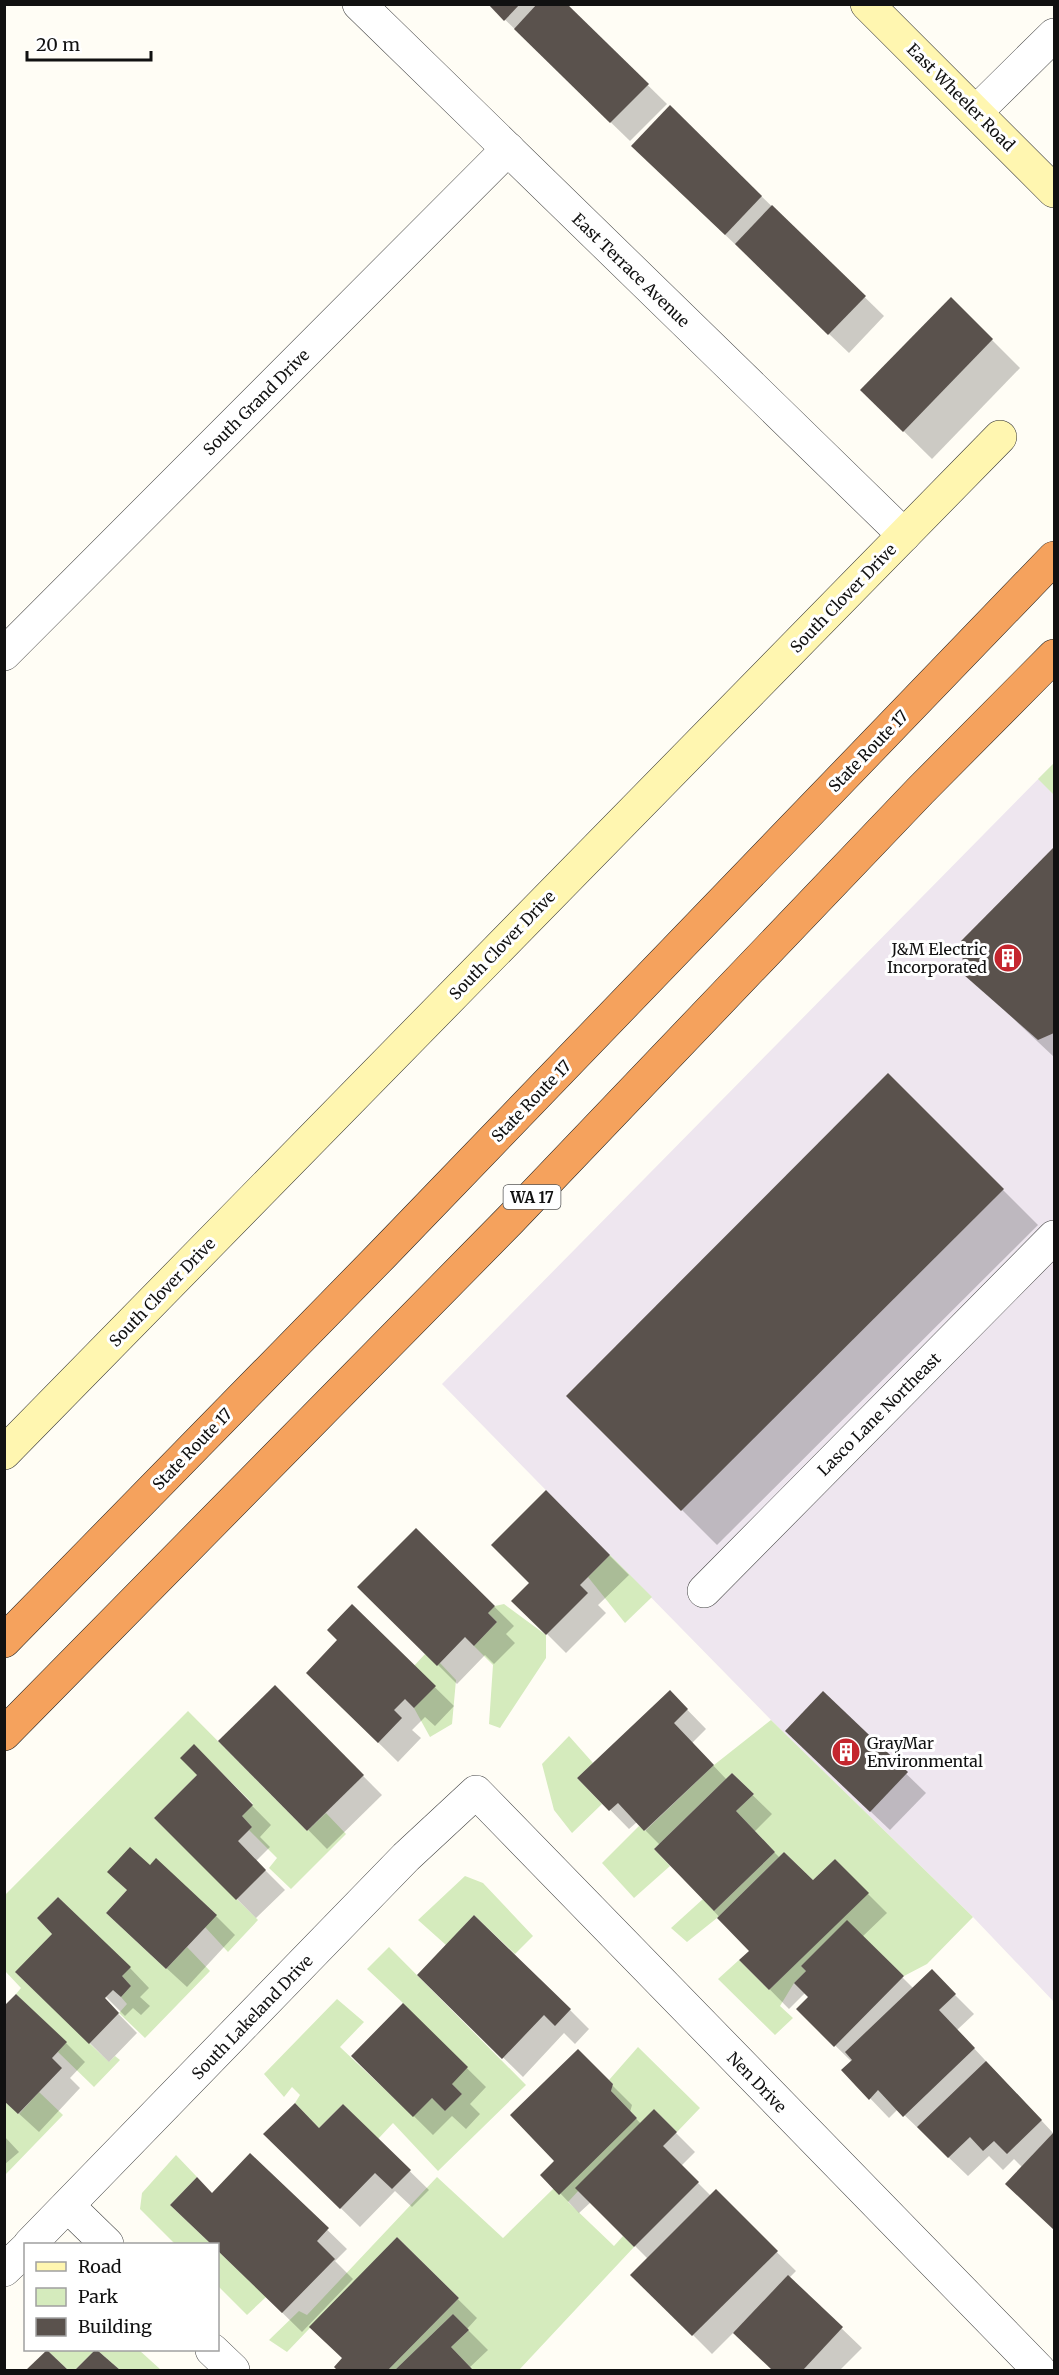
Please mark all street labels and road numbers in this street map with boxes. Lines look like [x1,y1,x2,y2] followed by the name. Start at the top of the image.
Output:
[903,39,1019,155] street label: East Wheeler Road
[568,209,694,331] street label: East Terrace Avenue
[199,345,313,459] street label: South Grand Drive
[786,539,900,657] street label: South Clover Drive
[824,706,912,796] street label: State Route 17
[445,886,559,1004] street label: South Clover Drive
[487,1056,575,1146] street label: State Route 17
[504,1185,560,1209] road number: WA 17
[105,1233,219,1351] street label: South Clover Drive
[813,1348,945,1480] street label: Lasco Lane Northeast
[148,1404,236,1494] street label: State Route 17
[187,1951,317,2083] street label: South Lakeland Drive
[723,2048,791,2116] street label: Nen Drive

